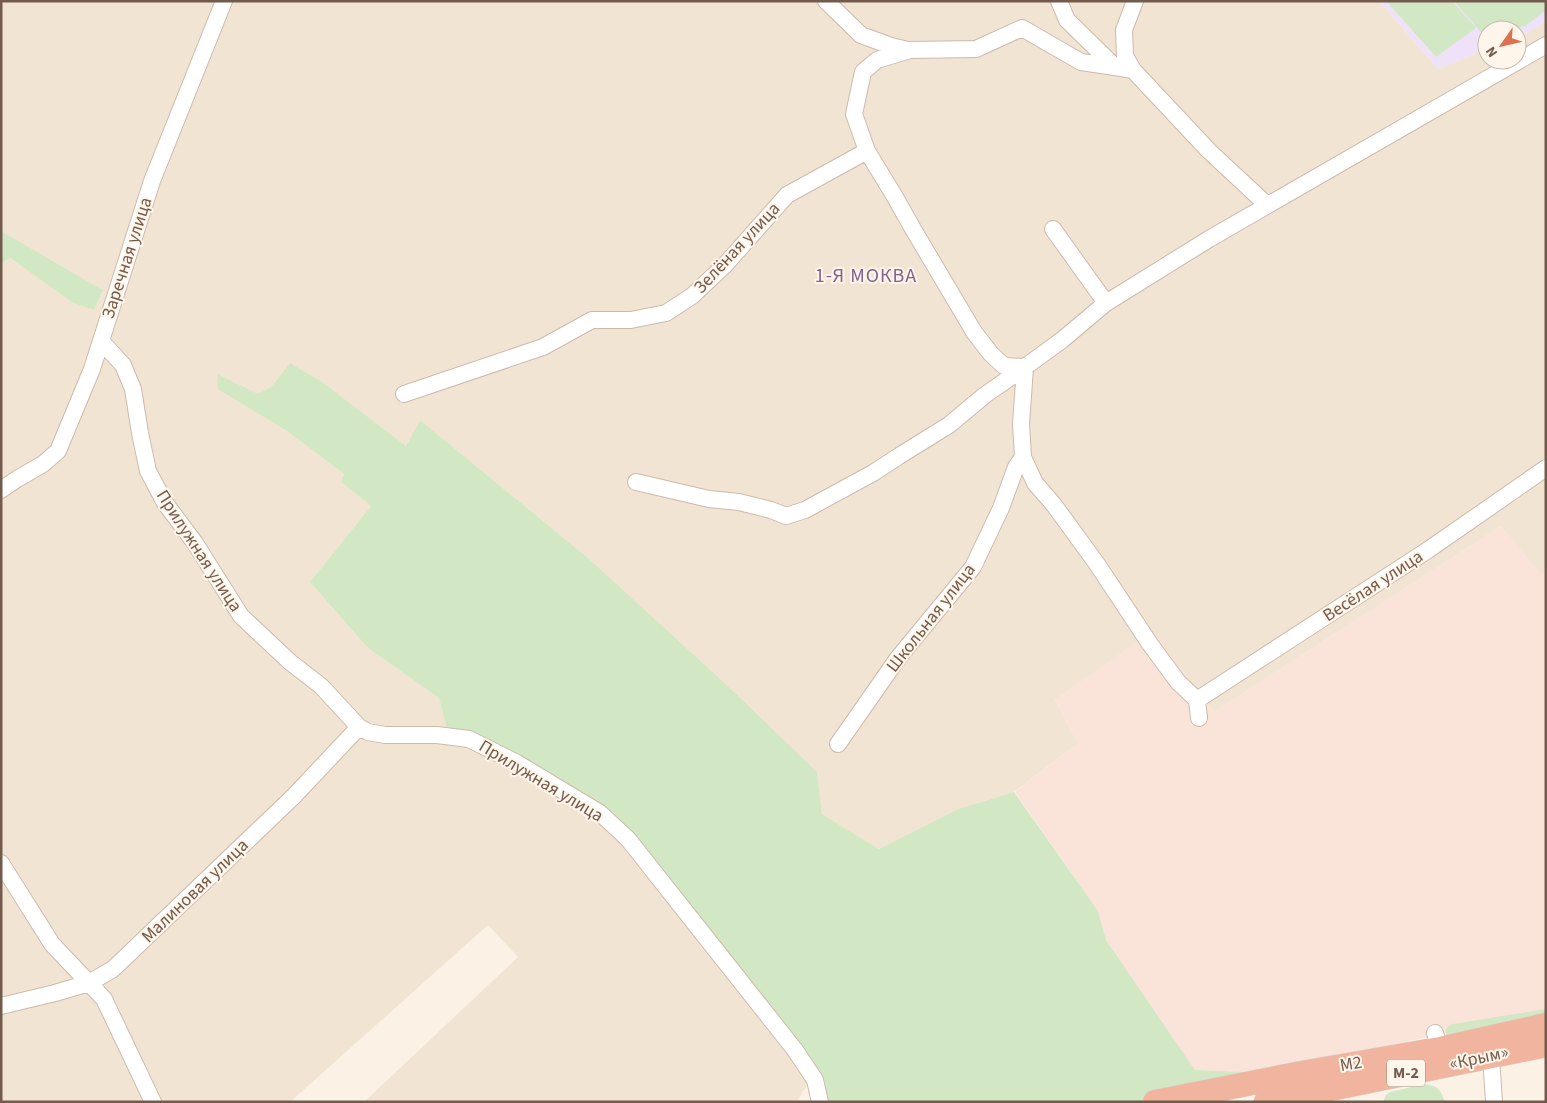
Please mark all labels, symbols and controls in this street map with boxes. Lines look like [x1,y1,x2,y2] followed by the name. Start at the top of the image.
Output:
[1477,20,1527,70] north arrow
[1481,42,1503,61] text: N
[96,194,158,322] street label: Заречная улица
[688,197,786,299] street label: Зелёная улица
[815,262,917,290] district label: 1-Я МОКВА
[150,485,248,617] street label: Прилужная улица
[1318,544,1428,628] street label: Весёлая улица
[881,558,981,678] street label: Школьная улица
[474,734,608,828] street label: Прилужная улица
[136,833,254,949] street label: Малиновая улица
[1447,1040,1511,1076] street label: «Крым»
[1338,1050,1364,1078] street label: М2
[1387,1060,1425,1086] road number: М-2

